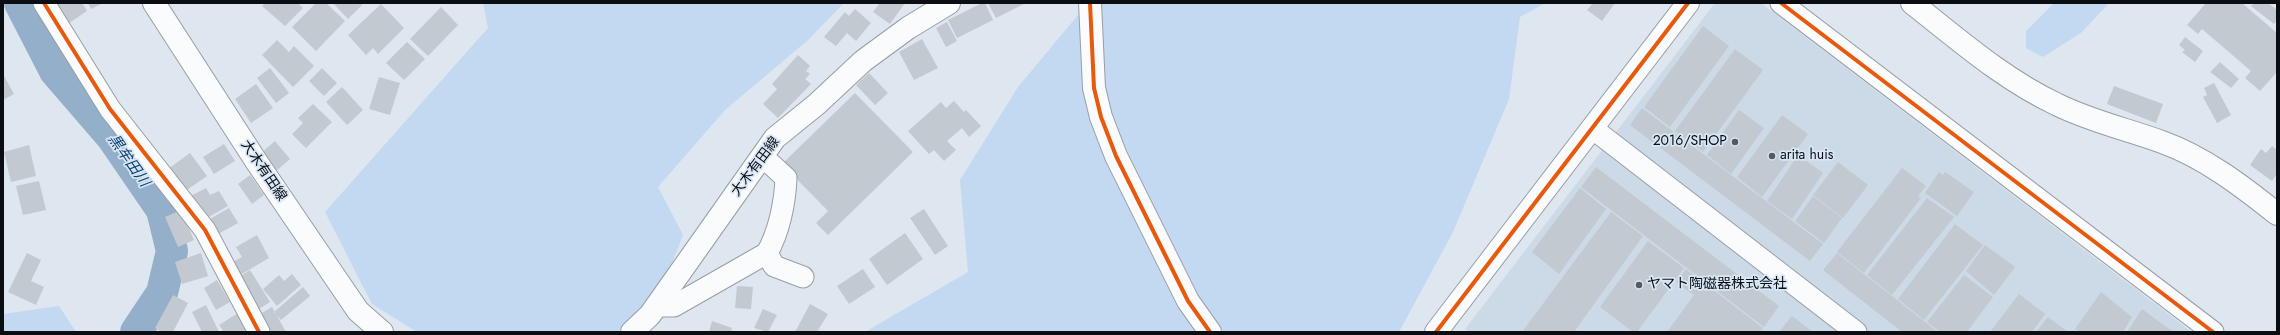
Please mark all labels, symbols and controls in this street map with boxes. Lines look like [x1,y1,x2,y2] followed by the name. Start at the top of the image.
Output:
[103,131,153,191] water label: 黒牟田川
[728,134,784,200] street label: 大木有田線
[1653,134,1727,150] place label: 2016/SHOP
[236,137,290,205] street label: 大木有田線
[1730,137,1740,147] marker: 2016/SHOP
[1780,148,1833,164] place label: arita huis
[1767,151,1777,161] marker: arita huis
[1647,277,1787,293] place label: ヤマト陶磁器株式会社
[1634,280,1644,290] marker: ヤマト陶磁器株式会社

